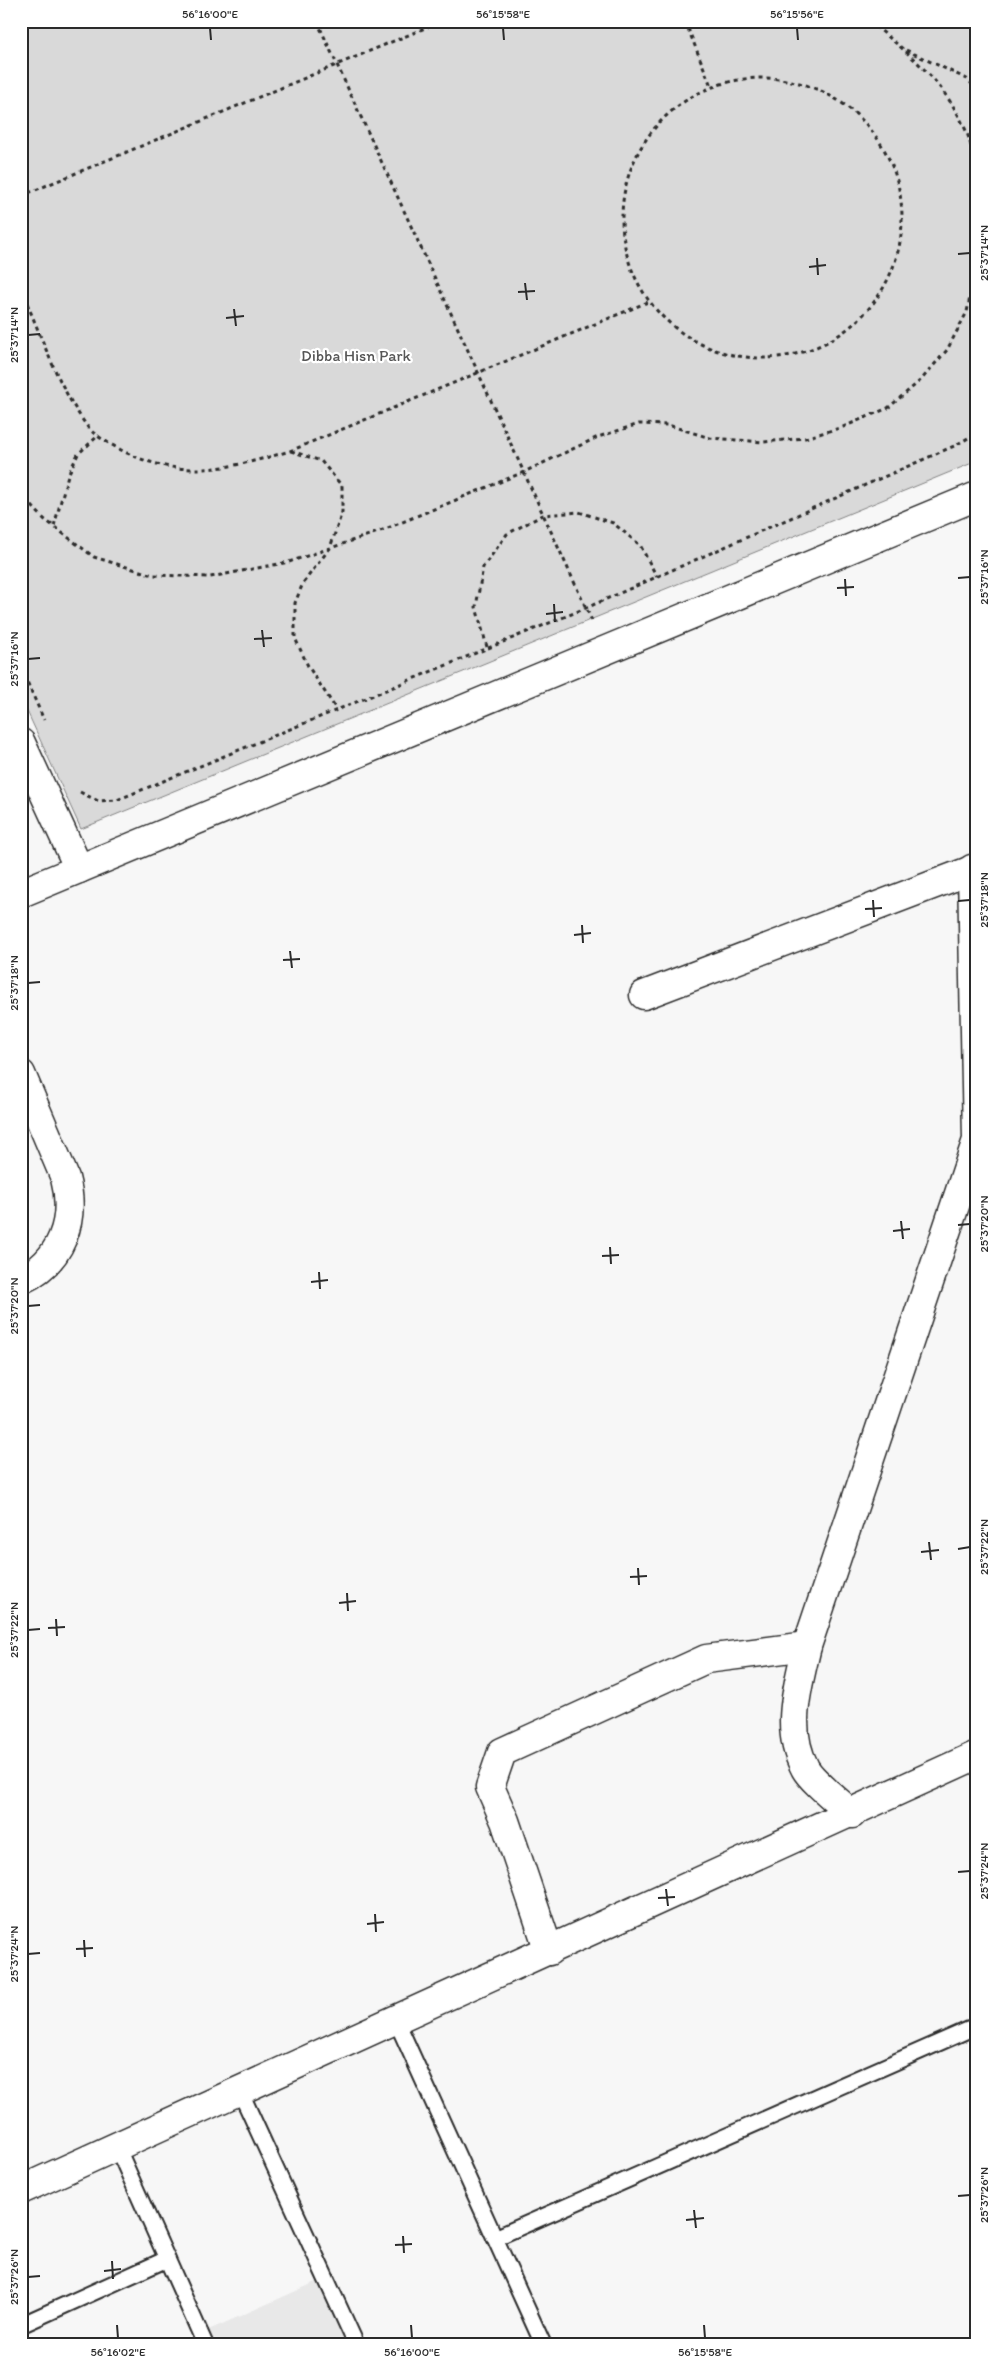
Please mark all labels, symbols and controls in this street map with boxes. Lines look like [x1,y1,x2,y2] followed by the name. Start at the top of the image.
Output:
[182,7,238,21] text: 56°16'00"E
[476,7,530,21] text: 56°15'58"E
[770,7,824,21] text: 56°15'56"E
[977,225,991,281] text: 25°37'14"N
[7,307,21,363] text: 25°37'14"N
[301,346,412,365] park label: Dibba Hisn Park
[977,549,991,605] text: 25°37'16"N
[7,631,21,687] text: 25°37'16"N
[977,872,991,928] text: 25°37'18"N
[7,955,21,1011] text: 25°37'18"N
[977,1195,991,1253] text: 25°37'20"N
[7,1277,21,1335] text: 25°37'20"N
[977,1519,991,1575] text: 25°37'22"N
[7,1602,21,1658] text: 25°37'22"N
[977,1843,991,1899] text: 25°37'24"N
[7,1926,21,1982] text: 25°37'24"N
[977,2167,991,2223] text: 25°37'26"N
[7,2249,21,2305] text: 25°37'26"N
[90,2345,146,2359] text: 56°16'02"E
[384,2345,440,2359] text: 56°16'00"E
[678,2345,732,2359] text: 56°15'58"E

